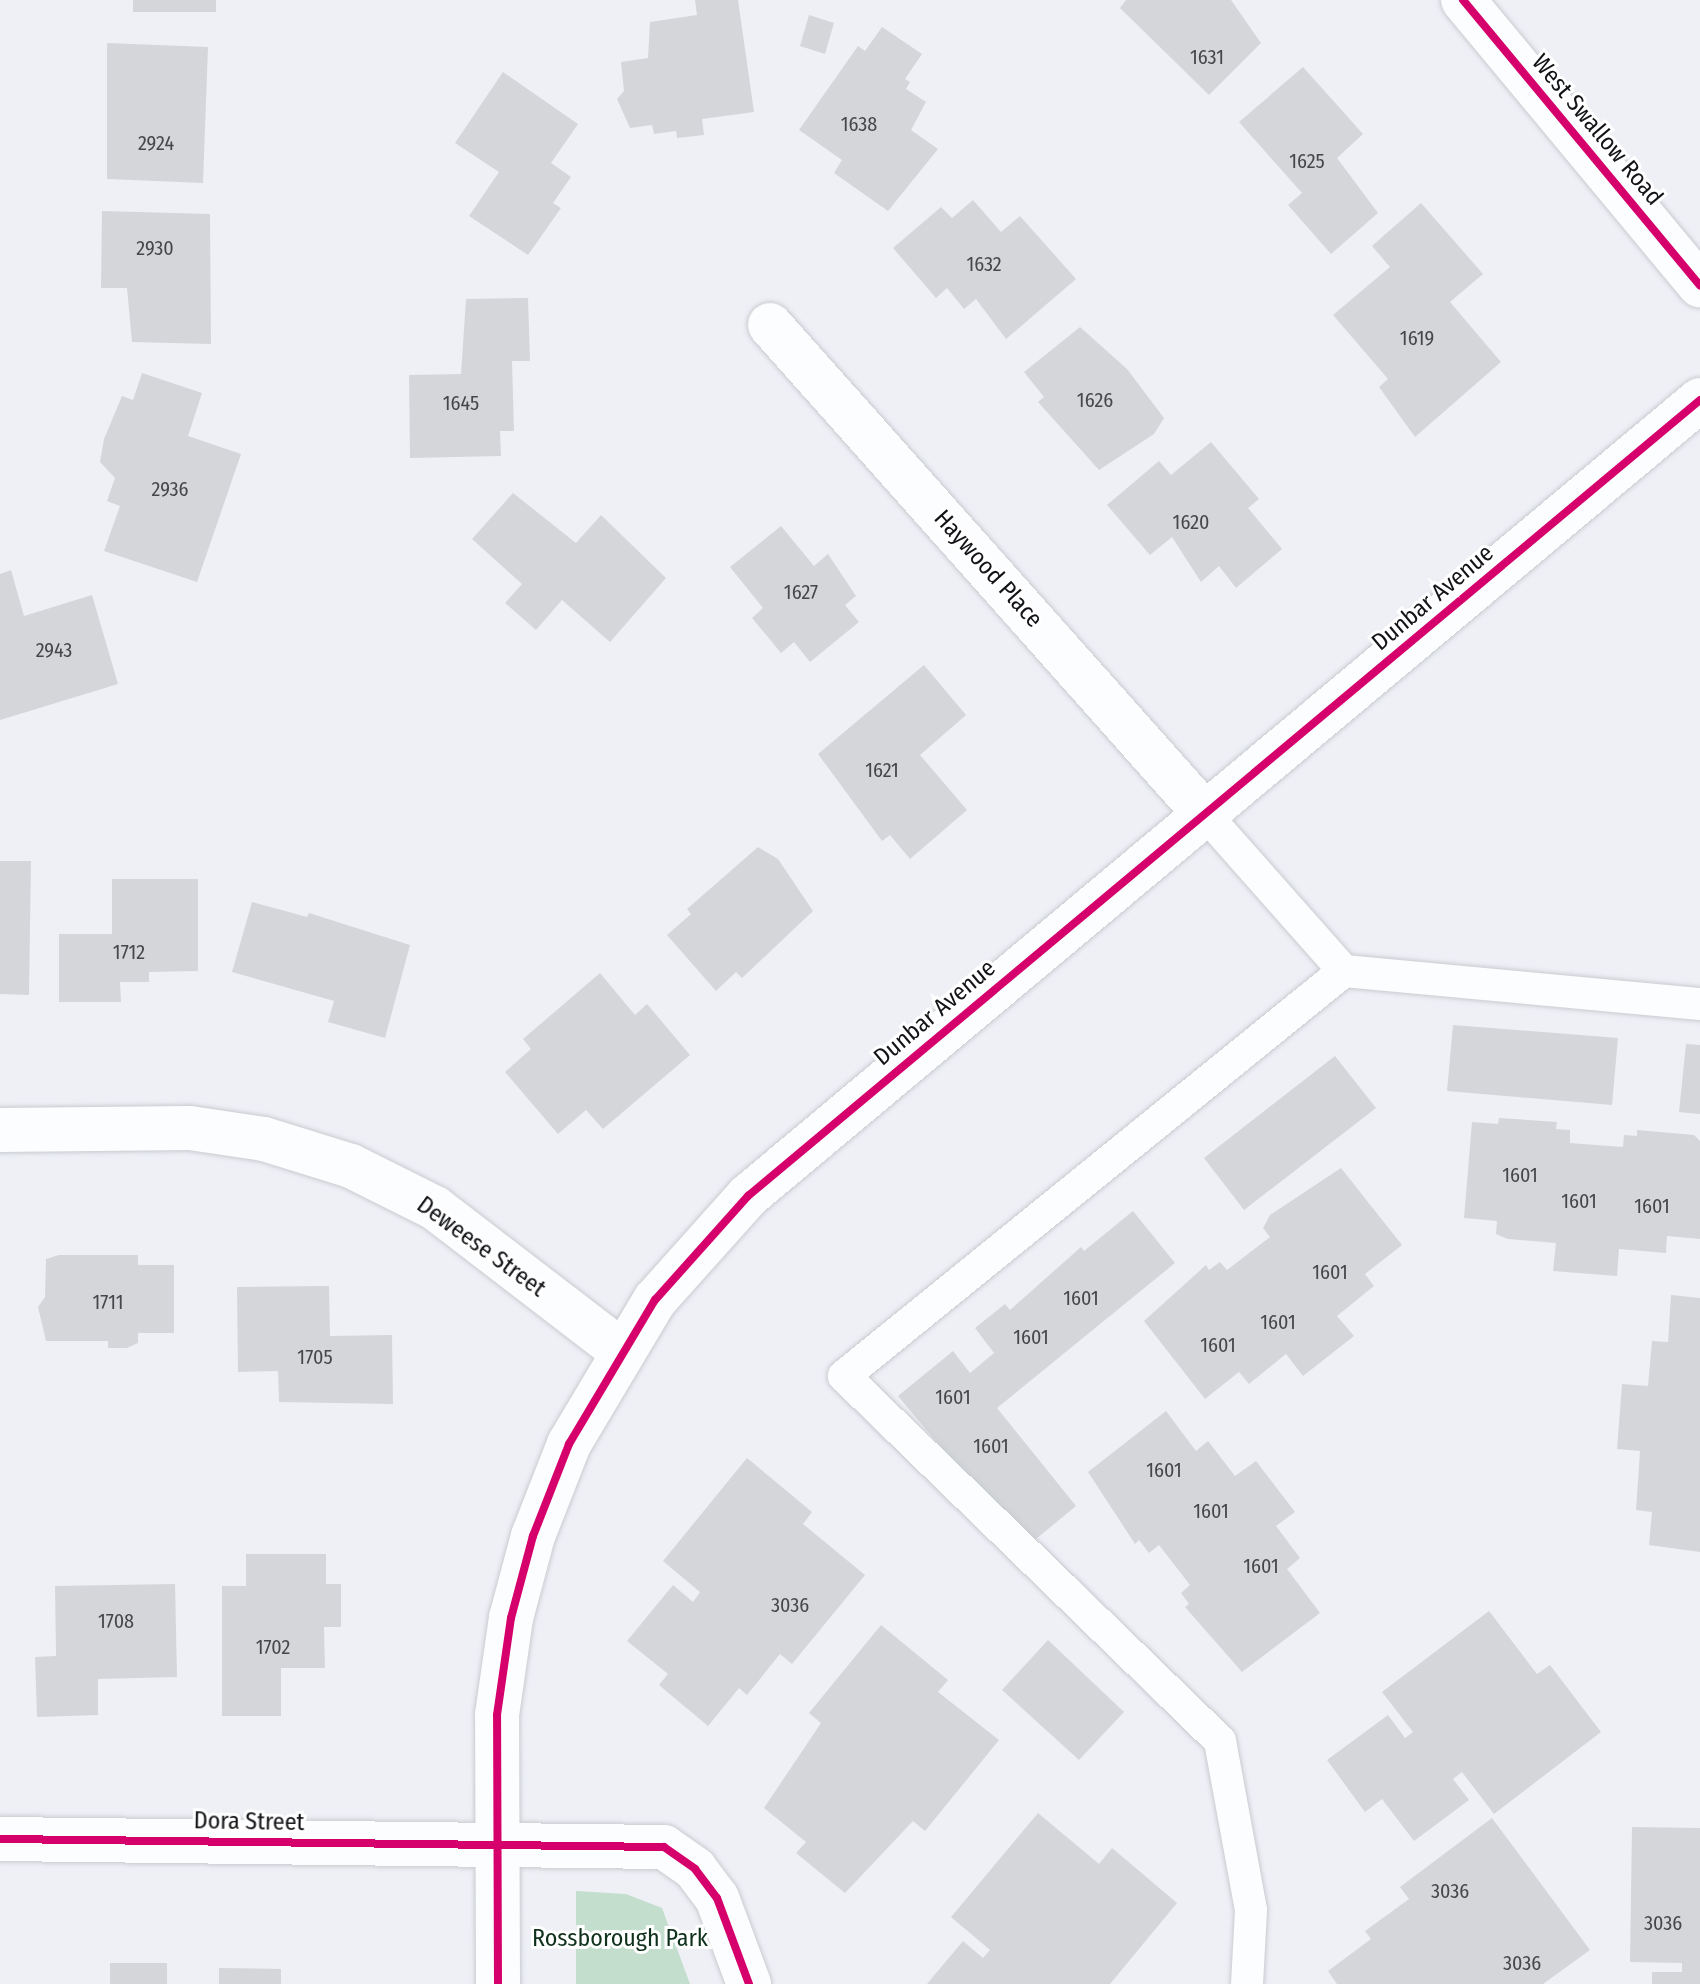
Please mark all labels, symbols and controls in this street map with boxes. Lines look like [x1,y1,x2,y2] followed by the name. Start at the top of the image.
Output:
[1190,45,1224,69] house number: 1631
[1525,49,1669,211] street label: West Swallow Road
[841,112,877,136] house number: 1638
[138,131,174,155] house number: 2924
[1289,149,1325,173] house number: 1625
[136,236,174,260] house number: 2930
[966,252,1002,276] house number: 1632
[1400,326,1434,350] house number: 1619
[1077,388,1113,412] house number: 1626
[443,391,479,415] house number: 1645
[152,477,188,501] house number: 2936
[928,504,1048,634] street label: Haywood Place
[1173,510,1209,534] house number: 1620
[1366,539,1500,657] street label: Dunbar Avenue
[784,580,818,604] house number: 1627
[36,638,72,662] house number: 2943
[865,758,899,782] house number: 1621
[113,940,145,964] house number: 1712
[868,954,1002,1072] street label: Dunbar Avenue
[1502,1163,1538,1187] house number: 1601
[1561,1189,1597,1213] house number: 1601
[411,1191,551,1303] street label: Deweese Street
[1634,1194,1670,1218] house number: 1601
[1312,1260,1348,1284] house number: 1601
[1063,1286,1099,1310] house number: 1601
[93,1290,123,1314] house number: 1711
[1260,1310,1296,1334] house number: 1601
[1013,1325,1049,1349] house number: 1601
[1200,1333,1236,1357] house number: 1601
[297,1345,333,1369] house number: 1705
[935,1385,971,1409] house number: 1601
[973,1434,1009,1458] house number: 1601
[1146,1458,1182,1482] house number: 1601
[1193,1499,1229,1523] house number: 1601
[1243,1554,1279,1578] house number: 1601
[771,1593,809,1617] house number: 3036
[98,1609,134,1633] house number: 1708
[256,1635,290,1659] house number: 1702
[193,1807,305,1837] street label: Dora Street
[1431,1879,1469,1903] house number: 3036
[1644,1911,1682,1935] house number: 3036
[532,1925,708,1953] park label: Rossborough Park
[1503,1951,1541,1975] house number: 3036

